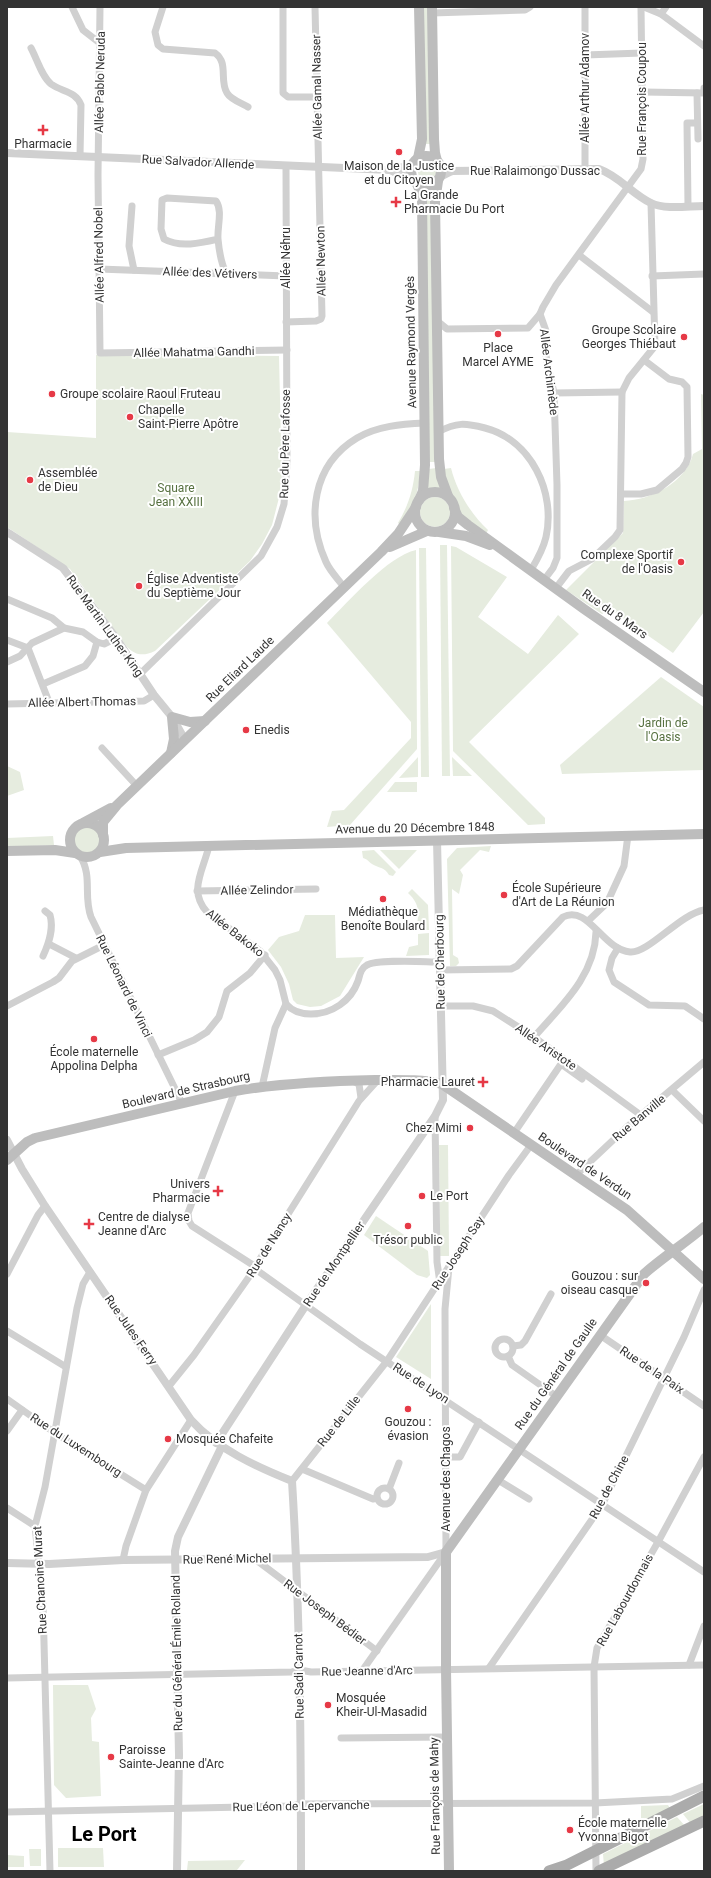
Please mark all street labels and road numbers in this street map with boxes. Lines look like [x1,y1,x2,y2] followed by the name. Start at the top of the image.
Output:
[92,31,108,133] street label: Allée Pablo Neruda
[578,33,592,143] street label: Allée Arthur Adamov
[309,34,325,140] street label: Allée Gamal Nasser
[635,42,649,156] street label: Rue François Coupou
[141,152,255,172] street label: Rue Salvador Allende
[470,164,600,178] street label: Rue Ralaimongo Dussac
[91,207,107,303] street label: Allée Alfred Nobel
[313,226,329,296] street label: Allée Newton
[279,227,293,289] street label: Allée Néhru
[162,264,258,282] street label: Allée des Vétivers
[403,276,419,408] street label: Avenue Raymond Vergès
[537,328,561,416] street label: Allée Archimède
[133,344,255,360] street label: Allée Mahatma Gandhi
[277,389,293,499] street label: Rue du Père Lafosse
[64,573,146,679] street label: Rue Martin Luther King
[580,586,650,642] street label: Rue du 8 Mars
[203,633,277,705] street label: Rue Eliard Laude
[28,694,136,710] street label: Allée Albert Thomas
[335,820,495,836] street label: Avenue du 20 Décembre 1848
[220,882,294,898] street label: Allée Zelindor
[203,906,267,960] street label: Allée Bakoko
[432,914,448,1010] street label: Rue de Cherbourg
[93,932,155,1040] street label: Rue Léonard de Vinci
[513,1021,579,1073] street label: Allée Aristote
[121,1068,251,1112] street label: Boulevard de Strasbourg
[610,1092,668,1144] street label: Rue Banville
[536,1129,634,1203] street label: Boulevard de Verdun
[244,1210,294,1280] street label: Rue de Nancy
[429,1213,487,1292] street label: Rue Joseph Say
[300,1219,368,1309] street label: Rue de Montpellier
[102,1292,160,1368] street label: Rue Jules Ferry
[512,1315,600,1433] street label: Rue du Général de Gaulle
[617,1343,687,1397] street label: Rue de la Paix
[390,1360,452,1406] street label: Rue de Lyon
[315,1393,363,1449] street label: Rue de Lille
[28,1410,124,1480] street label: Rue du Luxembourg
[439,1426,453,1532] street label: Avenue des Chagos
[586,1453,632,1521] street label: Rue de Chine
[30,1526,50,1634] street label: Rue Chanoine Murat
[183,1551,271,1567] street label: Rue René Michel
[594,1552,656,1648] street label: Rue Labourdonnais
[168,1575,185,1731] street label: Rue du Général Émile Rolland
[281,1576,369,1648] street label: Rue Joseph Bédier
[291,1633,307,1719] street label: Rue Sadi Carnot
[321,1663,413,1679] street label: Rue Jeanne d'Arc
[427,1737,443,1855] street label: Rue François de Mahy
[232,1798,370,1814] street label: Rue Léon de Lepervanche

